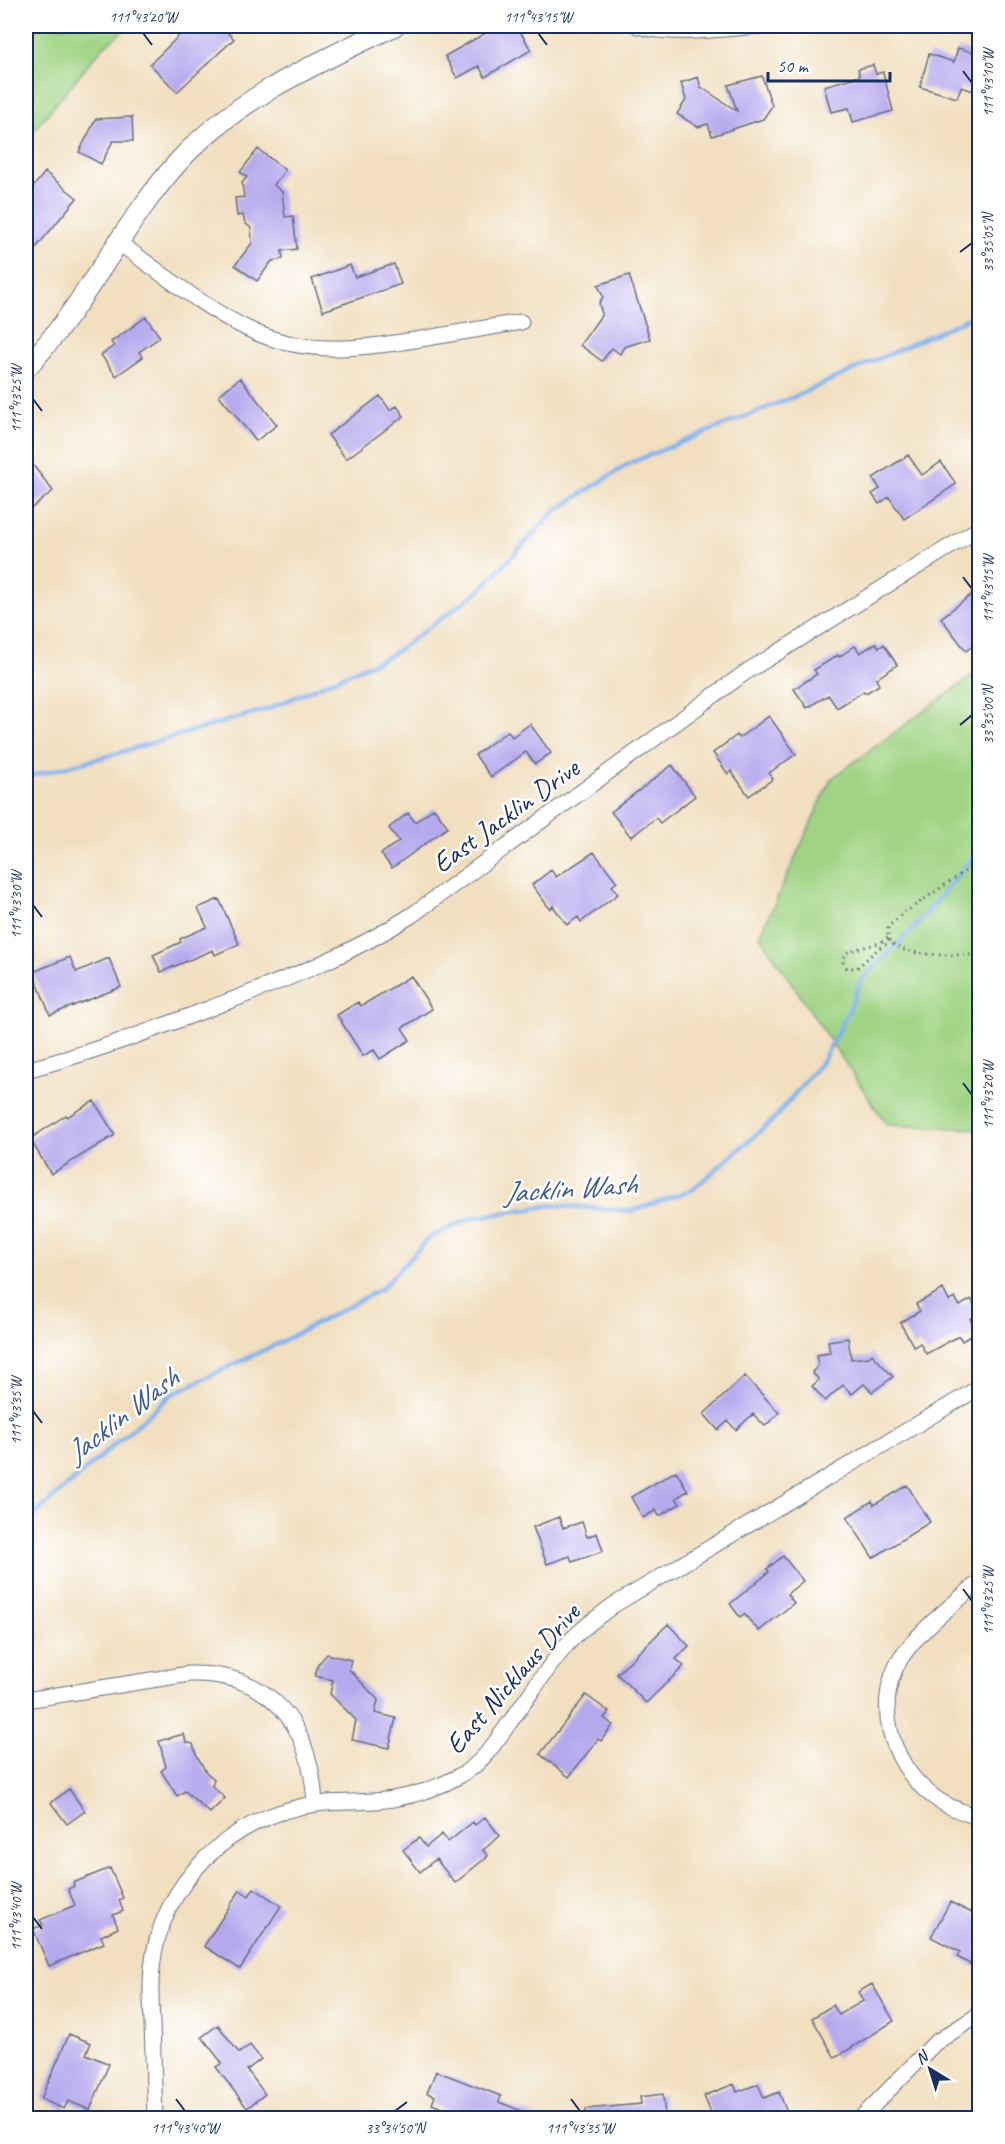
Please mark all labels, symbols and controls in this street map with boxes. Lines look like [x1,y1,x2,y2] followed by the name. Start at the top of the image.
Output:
[109,8,180,27] text: 111°43'20"W
[504,8,575,27] text: 111°43'15"W
[768,45,890,83] scale bar
[979,46,998,117] text: 111°43'10"W
[777,55,810,77] text: 50 m
[979,210,998,273] text: 33°35'05"N
[7,362,26,433] text: 111°43'25"W
[979,552,998,623] text: 111°43'15"W
[979,682,998,745] text: 33°35'00"N
[425,749,587,880] street label: East Jacklin Drive
[7,868,26,939] text: 111°43'30"W
[979,1058,998,1129] text: 111°43'20"W
[499,1164,640,1212] water label: Jacklin Wash
[56,1358,188,1473] water label: Jacklin Wash
[7,1374,26,1445] text: 111°43'35"W
[979,1564,998,1635] text: 111°43'25"W
[437,1594,589,1761] street label: East Nicklaus Drive
[7,1880,26,1951] text: 111°43'40"W
[900,2039,960,2099] north arrow
[911,2045,934,2069] text: N
[151,2119,222,2138] text: 111°43'40"W
[365,2119,428,2138] text: 33°34'50"N
[546,2119,617,2138] text: 111°43'35"W

